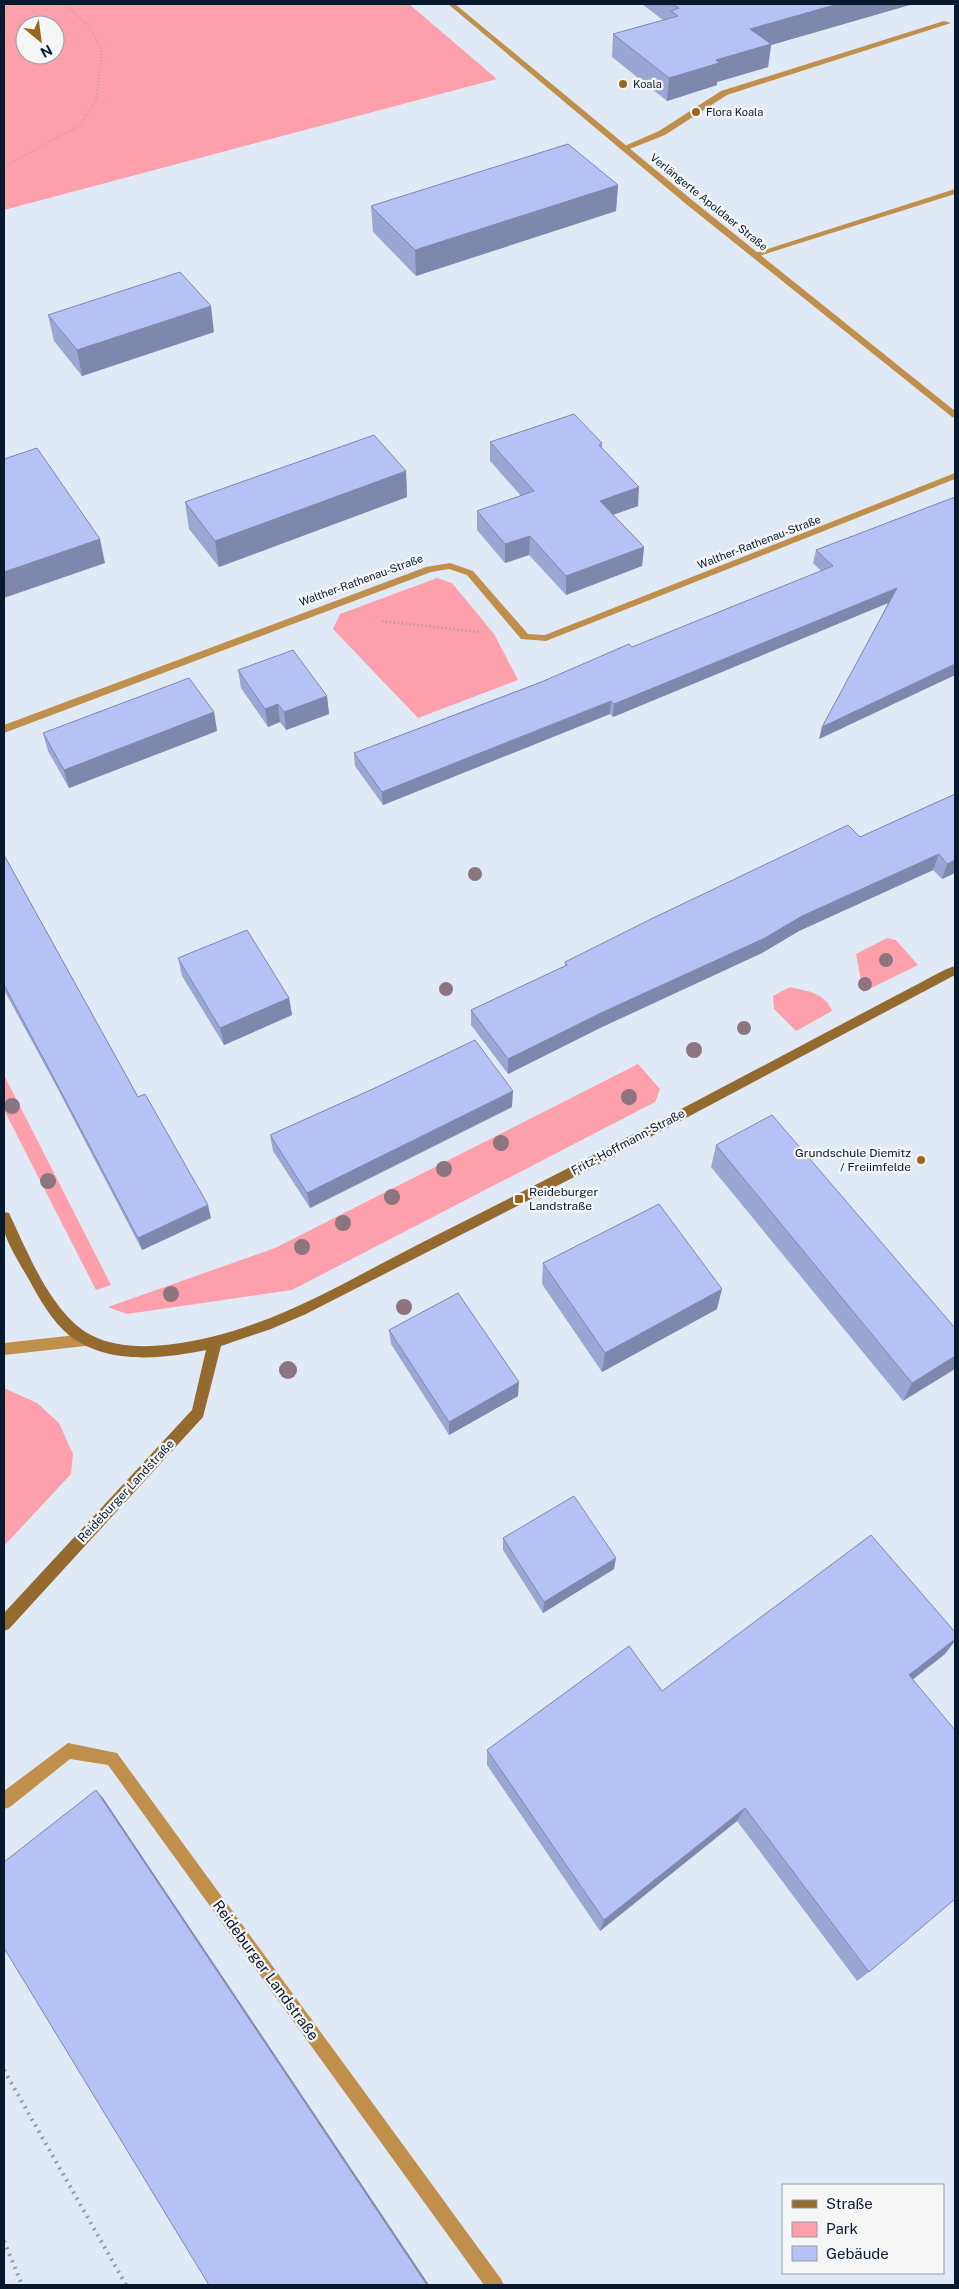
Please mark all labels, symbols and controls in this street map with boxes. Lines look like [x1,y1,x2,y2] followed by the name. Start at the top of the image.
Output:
[15,15,65,65] north arrow
[38,42,55,61] text: N
[617,78,629,90] marker: Koala
[633,78,662,90] place label: Koala
[690,106,702,118] marker: Flora Koala
[706,106,763,118] place label: Flora Koala
[648,151,770,253] street label: Verlängerte Apoldaer Straße
[696,513,822,571] street label: Walther-Rathenau-Straße
[297,552,425,608] street label: Walther-Rathenau-Straße
[569,1106,687,1178] street label: Fritz-Hoffmann-Straße
[795,1146,911,1174] place label: Grundschule Diemitz / Freiimfelde
[915,1154,927,1166] marker: Grundschule Diemitz / Freiimfelde
[529,1185,598,1213] place label: Reideburger Landstraße
[513,1193,525,1205] marker: Reideburger Landstraße
[75,1437,177,1545] street label: Reideburger Landstraße
[210,1897,322,2043] street label: Reideburger Landstraße
[782,2184,944,2274] legend
[826,2195,873,2212] text: Straße
[826,2220,858,2237] text: Park
[826,2245,889,2262] text: Gebäude

